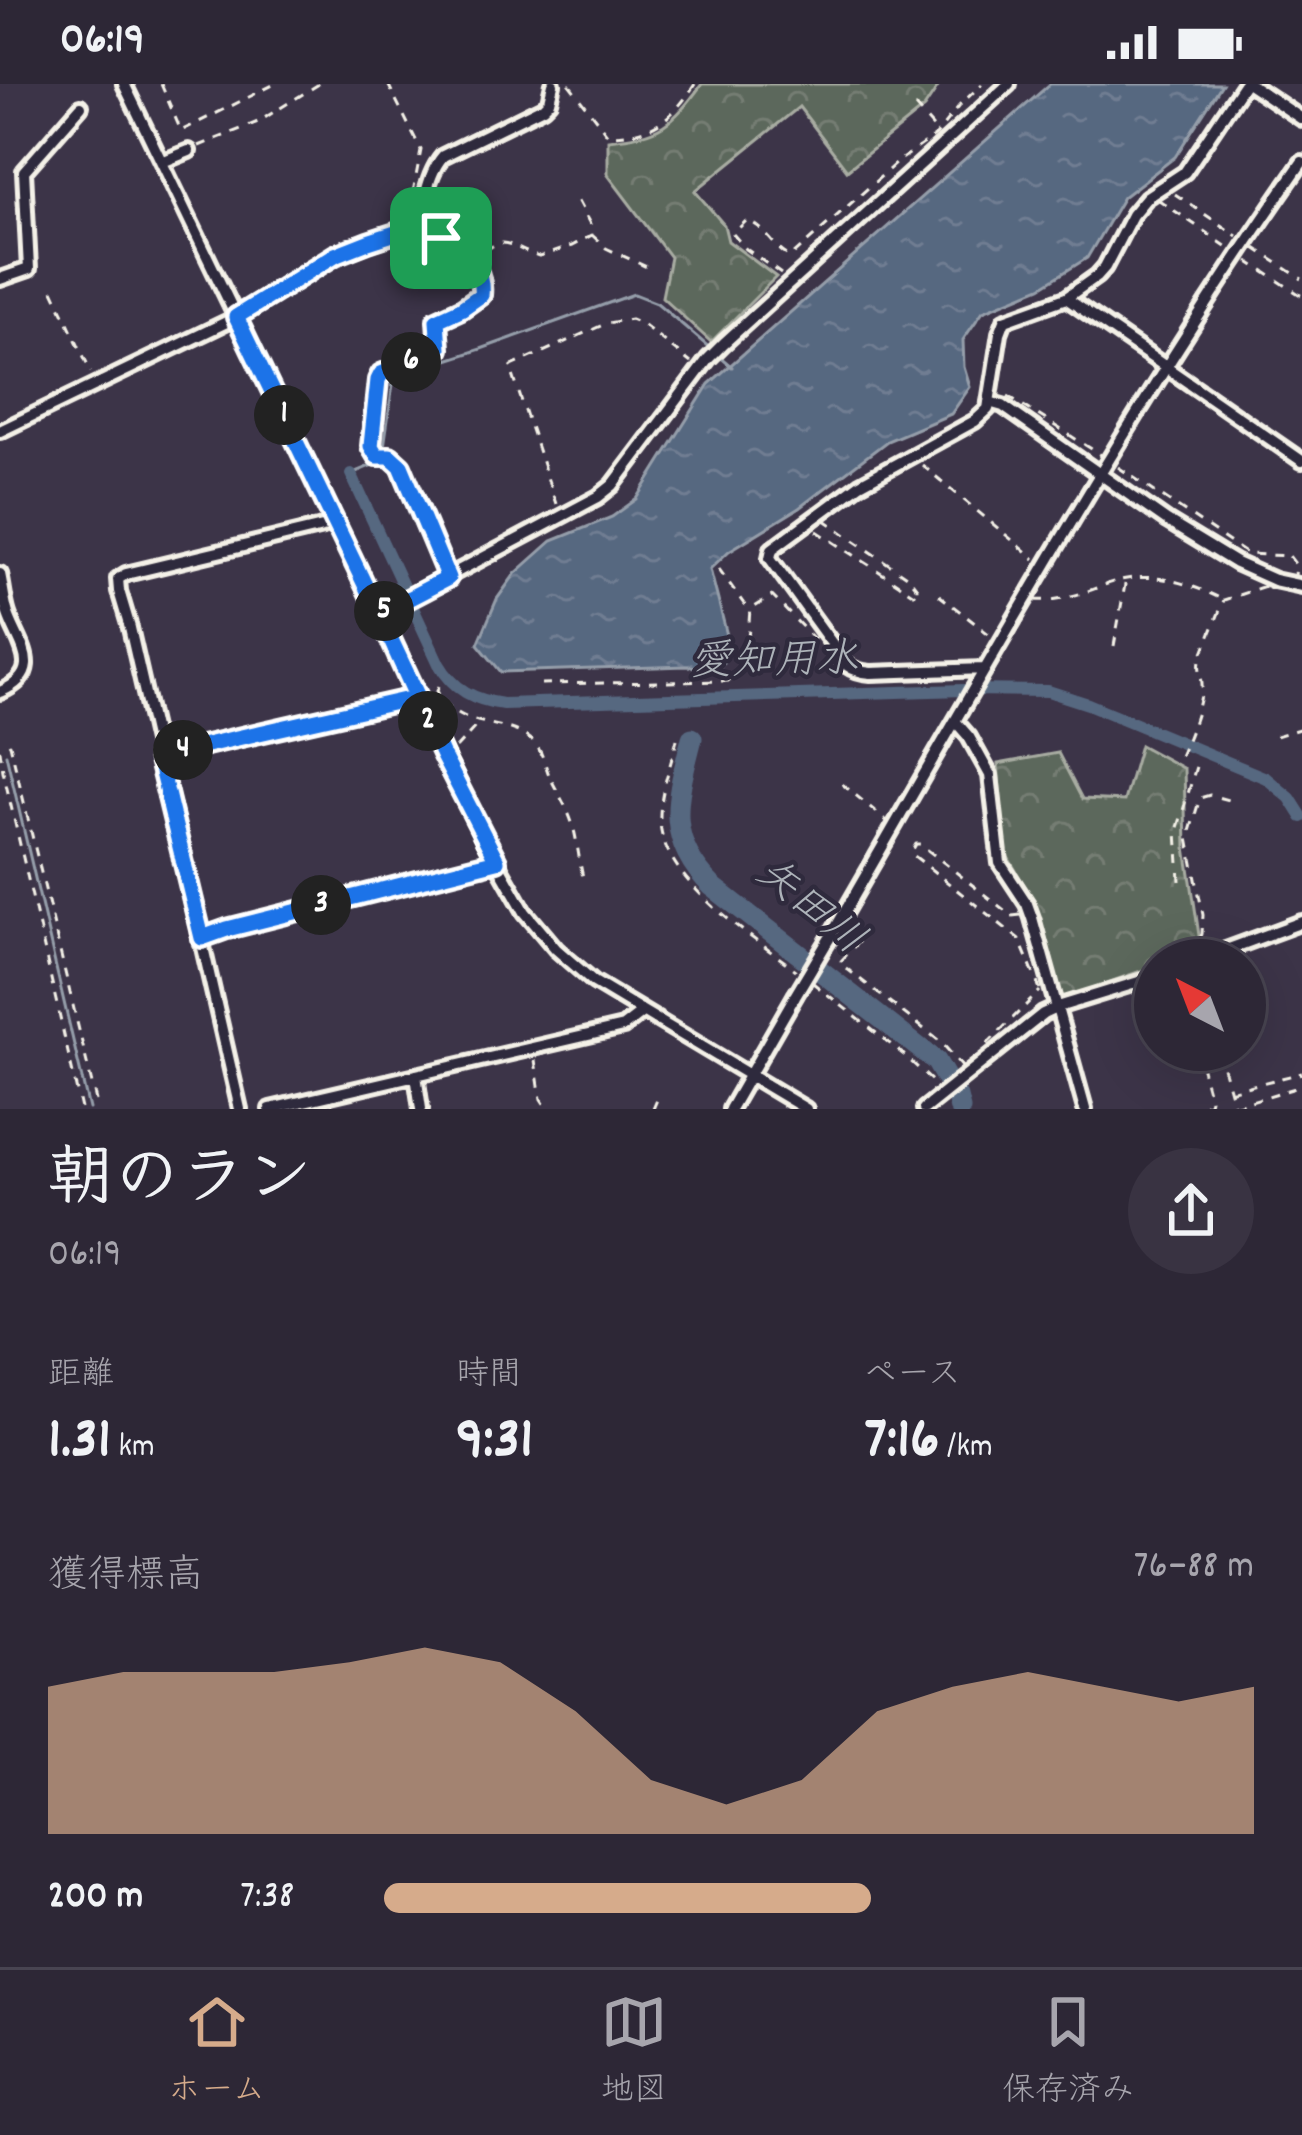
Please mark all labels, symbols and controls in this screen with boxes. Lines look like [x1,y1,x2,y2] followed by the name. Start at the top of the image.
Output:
[60,10,145,74] text: 06:19
[390,187,492,289] pin
[408,205,474,271] icon: arrive
[381,332,441,392] pin: 6
[403,338,419,385] text: 6
[254,385,314,445] pin: 1
[280,391,288,438] text: 1
[354,581,414,641] pin: 5
[376,587,392,634] text: 5
[689,633,859,695] water label: 愛知用水
[398,691,458,751] pin: 2
[421,697,435,744] text: 2
[153,720,213,780] pin: 4
[176,726,190,773] text: 4
[740,846,876,972] water label: 矢田川
[291,875,351,935] pin: 3
[314,881,328,928] text: 3
[1134,939,1266,1071] north arrow
[1134,939,1266,1071] map controls
[48,1137,312,1231] text: 朝のラン
[1128,1148,1254,1274] button: share
[48,1229,121,1284] text: 06:19
[48,1353,114,1400] text: 距離
[456,1353,522,1400] text: 時間
[864,1353,961,1400] text: ペース
[48,1400,111,1486] text: 1.31
[456,1400,533,1486] text: 9:31
[864,1400,939,1486] text: 7:16
[111,1425,155,1472] text: km
[939,1425,993,1472] text: /km
[1134,1541,1254,1596] text: 76–88 m
[48,1551,204,1606] text: 獲得標高
[48,1871,143,1926] text: 200 m
[240,1871,294,1926] text: 7:38
[168,1989,265,2116] tab: ホーム
[601,1989,667,2116] tab: 地図
[1002,1989,1134,2116] tab: 保存済み

